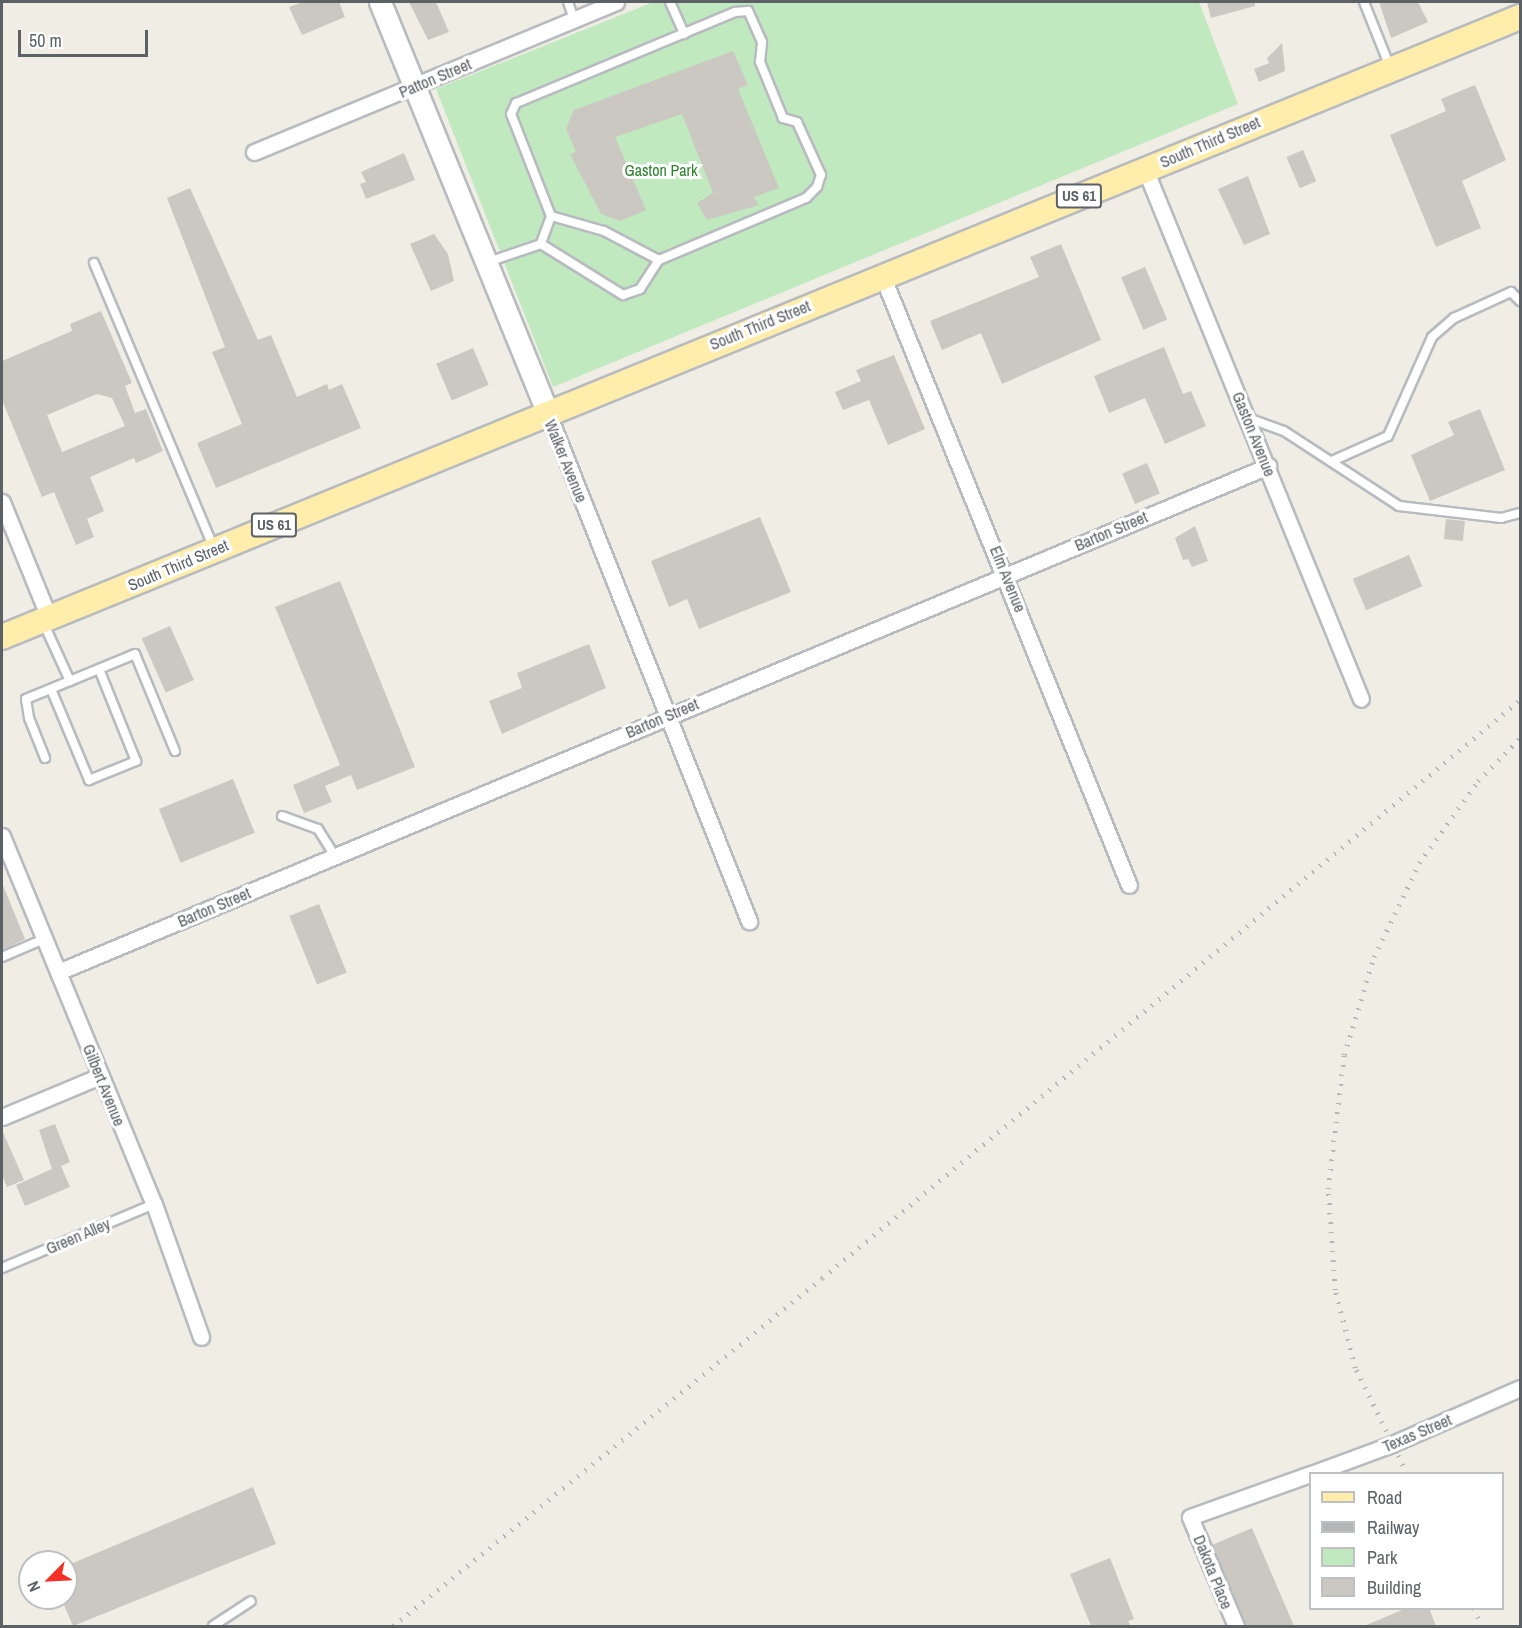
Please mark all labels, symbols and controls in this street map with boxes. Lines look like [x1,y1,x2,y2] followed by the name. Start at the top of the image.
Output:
[21,18,152,56] scale bar
[29,28,62,53] text: 50 m
[396,54,474,102] street label: Patton Street
[1157,112,1263,172] street label: South Third Street
[625,160,697,180] park label: Gaston Park
[1055,184,1103,208] road number: US 61
[707,296,813,354] street label: South Third Street
[1228,389,1280,479] street label: Gaston Avenue
[541,416,591,506] street label: Walker Avenue
[1072,507,1150,555] street label: Barton Street
[250,513,298,537] road number: US 61
[125,535,231,595] street label: South Third Street
[986,543,1030,615] street label: Elm Avenue
[623,694,701,742] street label: Barton Street
[175,883,253,931] street label: Barton Street
[79,1041,129,1129] street label: Gilbert Avenue
[43,1214,113,1258] street label: Green Alley
[1380,1410,1454,1456] street label: Texas Street
[1309,1472,1504,1610] legend
[1367,1485,1402,1510] text: Road
[1367,1515,1420,1540] text: Railway
[1189,1532,1237,1612] street label: Dakota Place
[1367,1545,1397,1570] text: Park
[18,1550,78,1610] north arrow
[1367,1575,1421,1600] text: Building
[21,1578,45,1595] text: N

